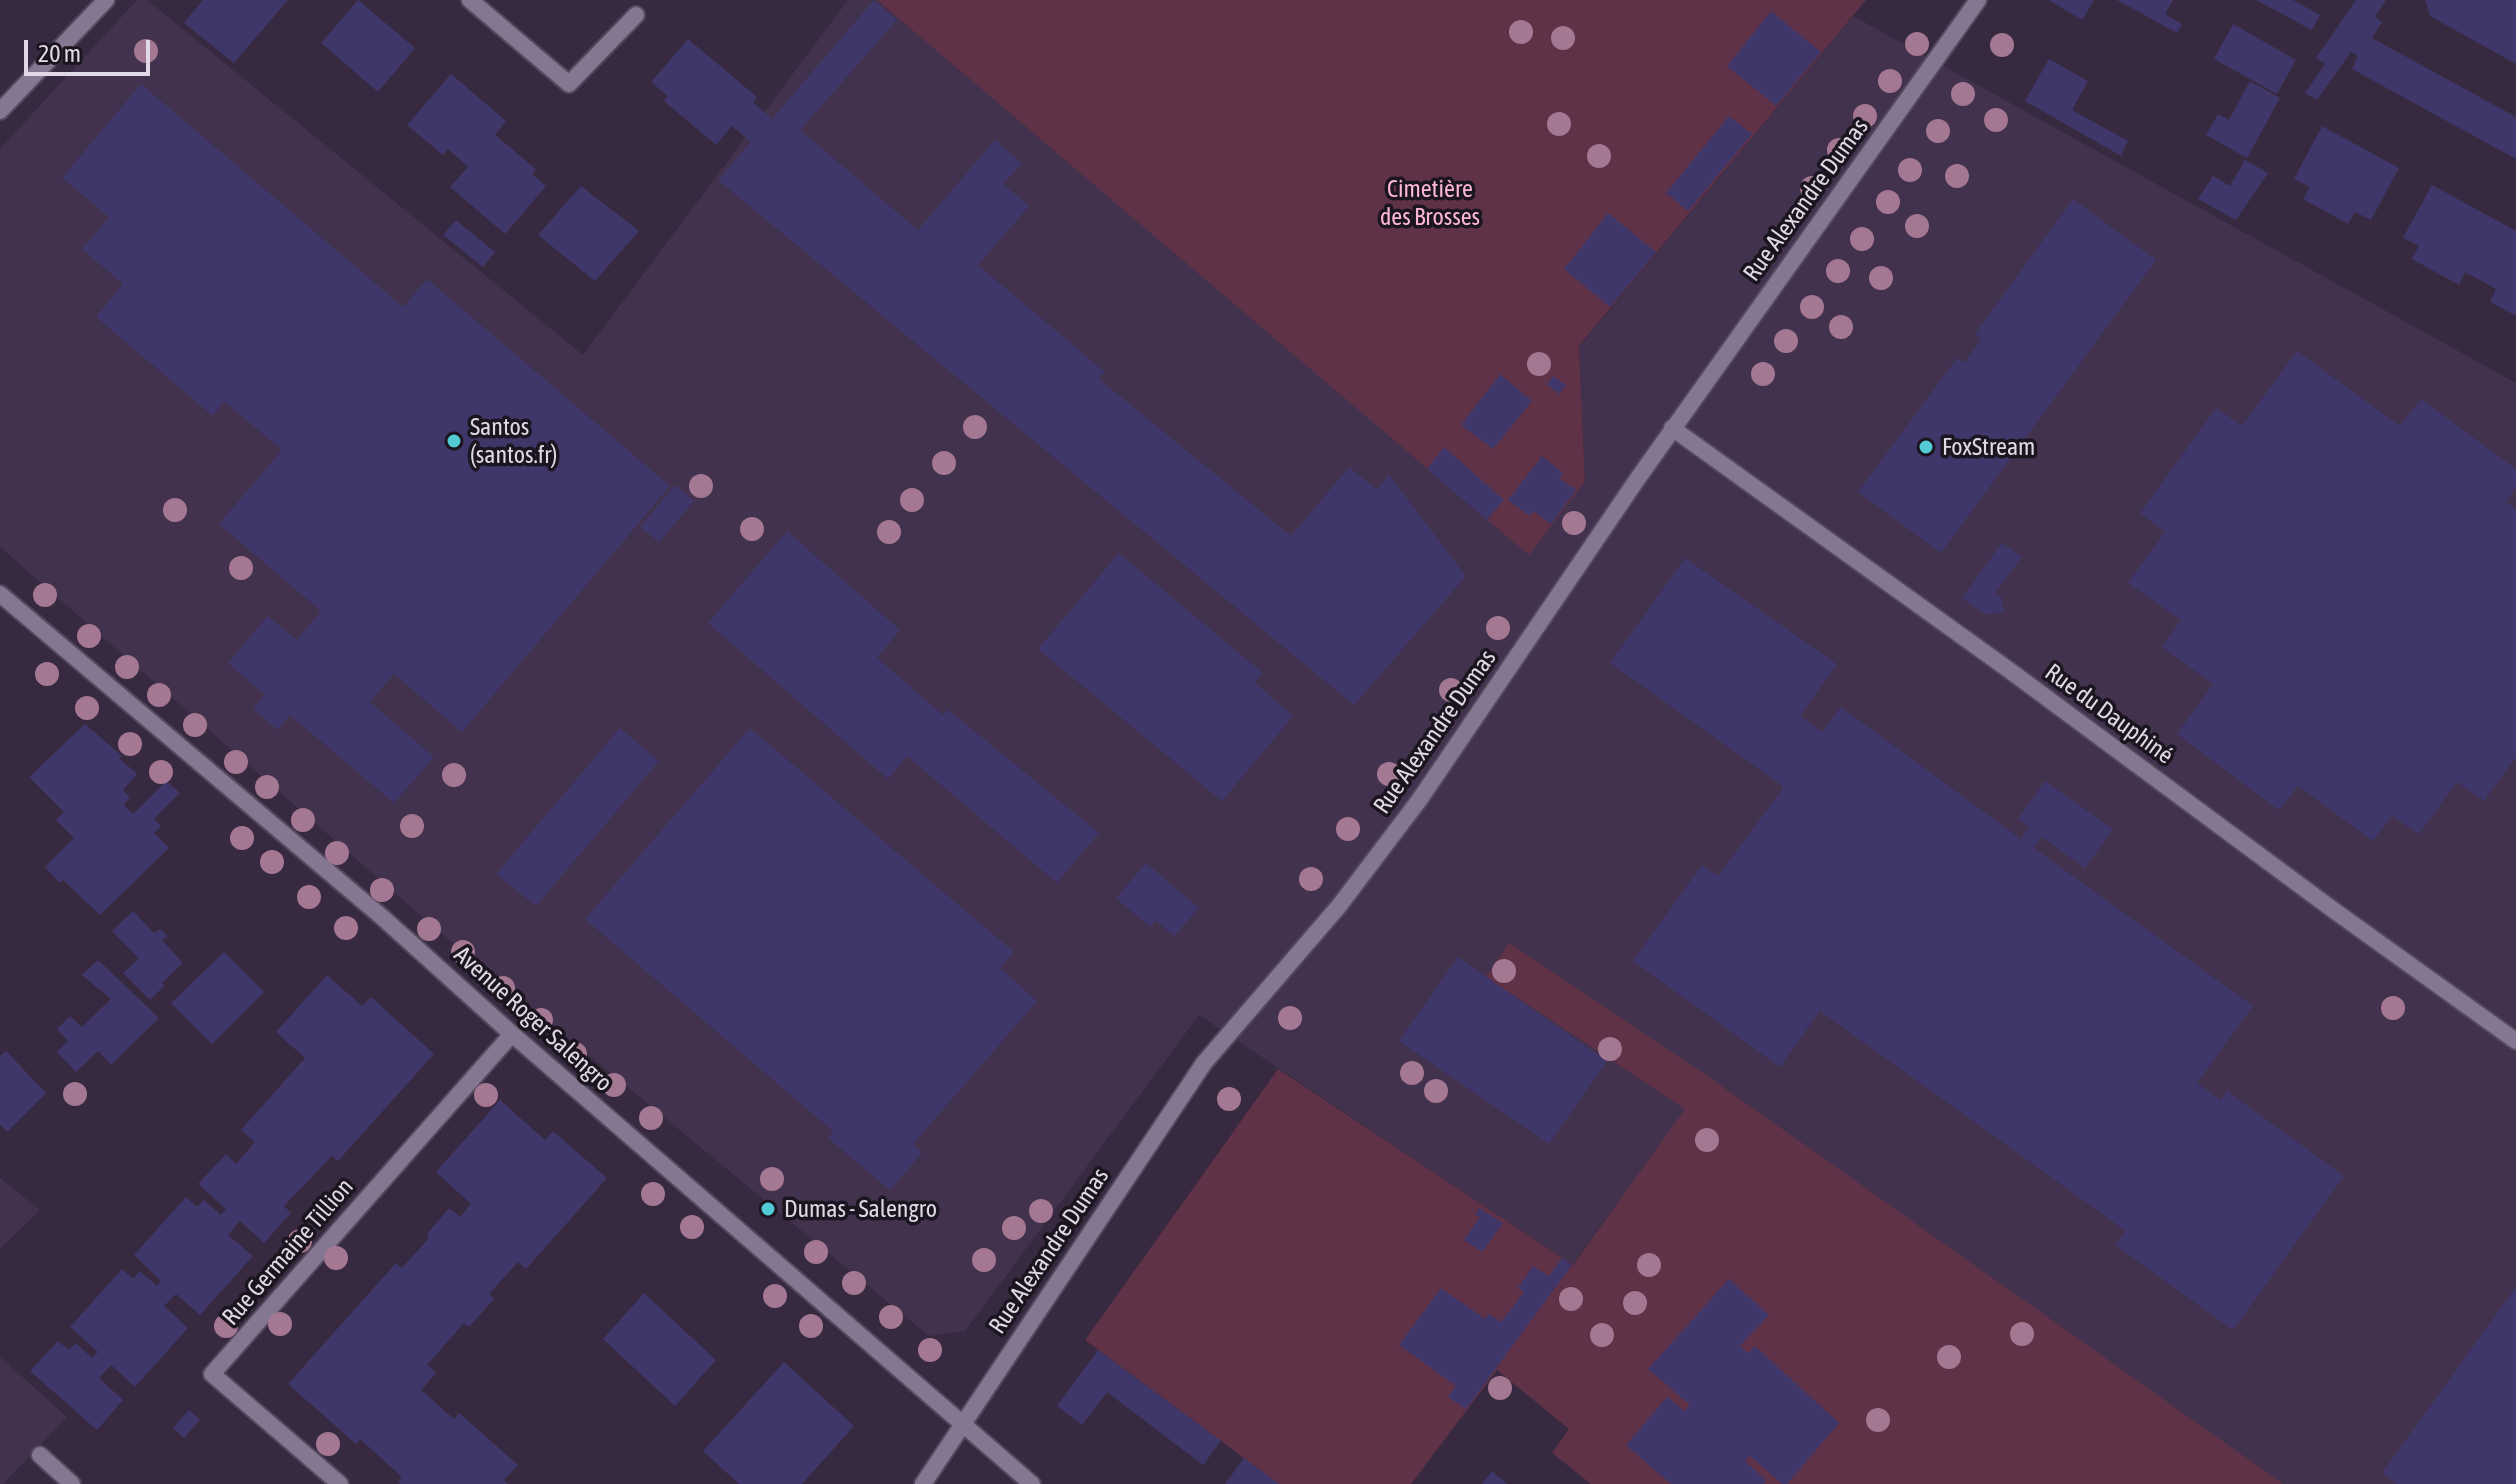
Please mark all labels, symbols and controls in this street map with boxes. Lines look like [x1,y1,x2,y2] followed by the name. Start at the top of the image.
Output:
[28,24,154,74] scale bar
[38,40,81,67] text: 20 m
[1738,113,1874,287] street label: Rue Alexandre Dumas
[1380,175,1480,231] park label: Cimetière des Brosses
[470,413,557,469] place label: Santos (santos.fr)
[445,432,463,450] marker: Santos (santos.fr)
[1942,433,2035,461] place label: FoxStream
[1917,438,1935,456] marker: FoxStream
[1368,645,1502,819] street label: Rue Alexandre Dumas
[2039,658,2179,770] street label: Rue du Dauphiné
[448,940,618,1098] street label: Avenue Roger Salengro
[983,1163,1115,1339] street label: Rue Alexandre Dumas
[216,1173,360,1331] street label: Rue Germaine Tillion
[784,1195,937,1223] place label: Dumas - Salengro
[759,1200,777,1218] marker: Dumas - Salengro

